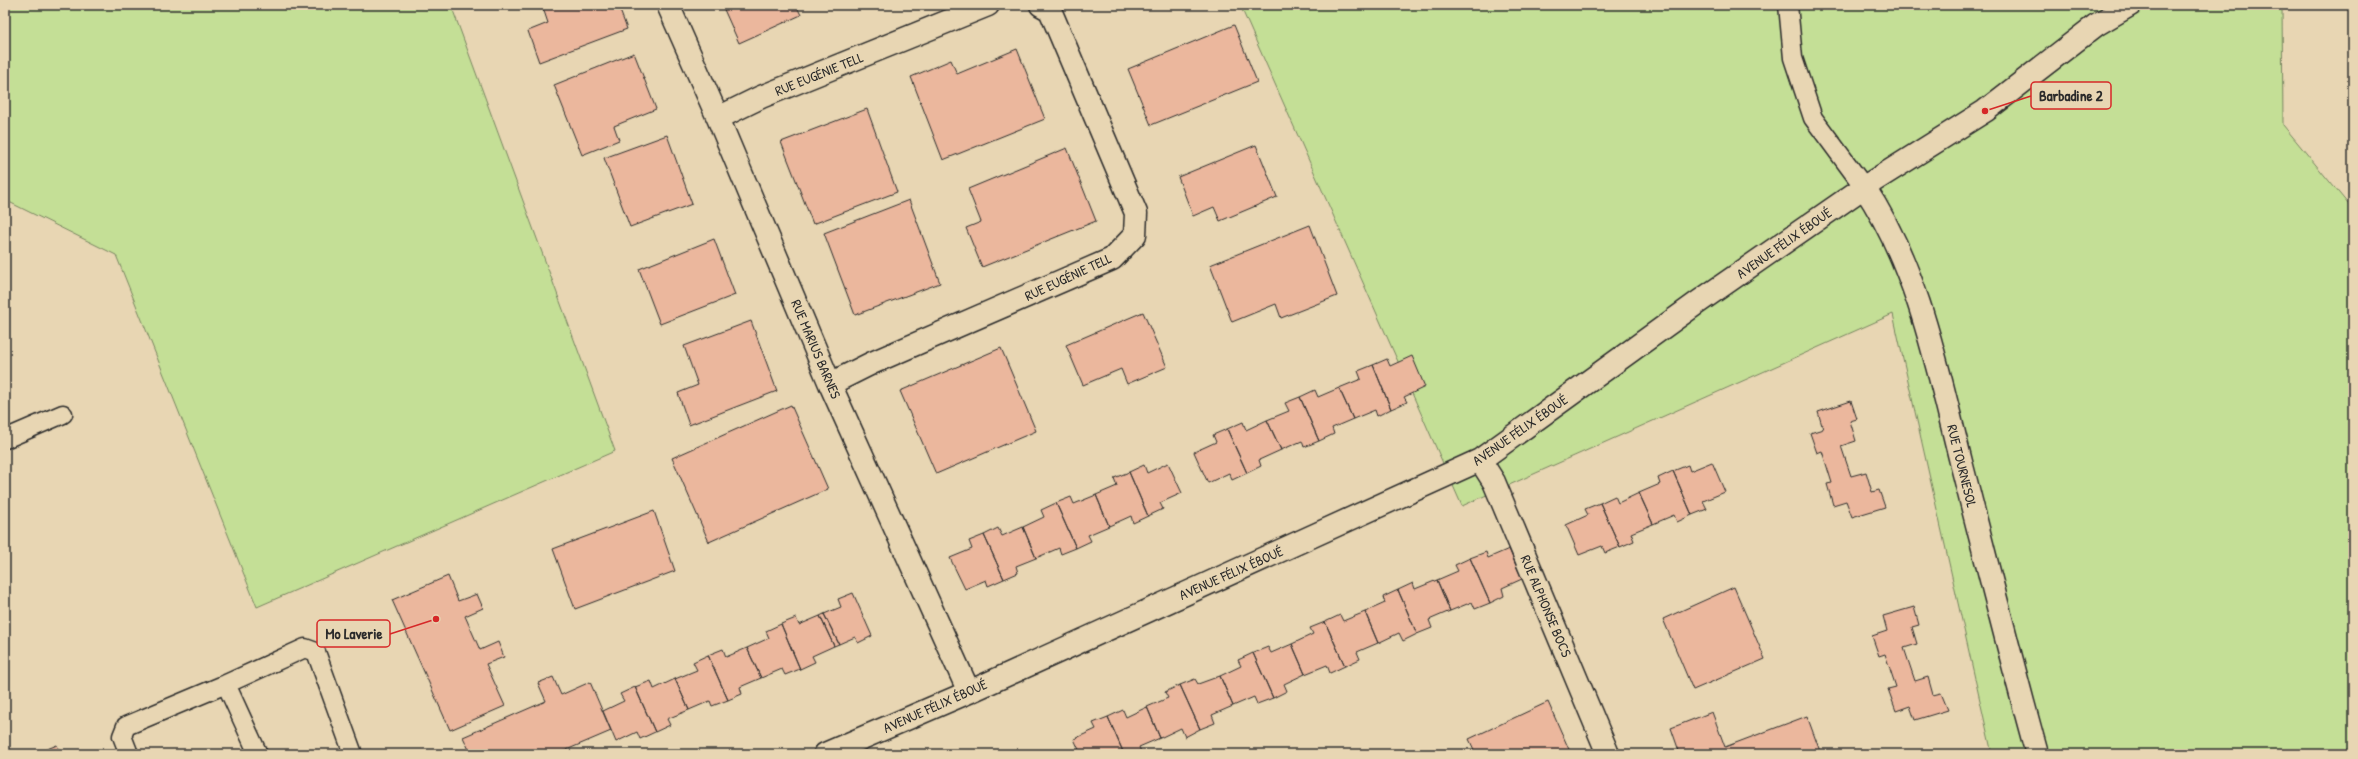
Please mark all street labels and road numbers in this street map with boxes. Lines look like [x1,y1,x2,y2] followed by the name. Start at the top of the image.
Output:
[772,47,866,100] street label: RUE EUGÉNIE TELL
[1732,203,1835,282] street label: AVENUE FÉLIX ÉBOUÉ
[1021,248,1114,305] street label: RUE EUGÉNIE TELL
[787,296,846,402] street label: RUE MARIUS BARNES
[1468,390,1571,469] street label: AVENUE FÉLIX ÉBOUÉ
[1943,422,1982,509] street label: RUE TOURNESOL
[1176,541,1286,604] street label: AVENUE FÉLIX ÉBOUÉ
[1516,552,1577,660] street label: RUE ALPHONSE BOCS
[880,674,990,737] street label: AVENUE FÉLIX ÉBOUÉ

